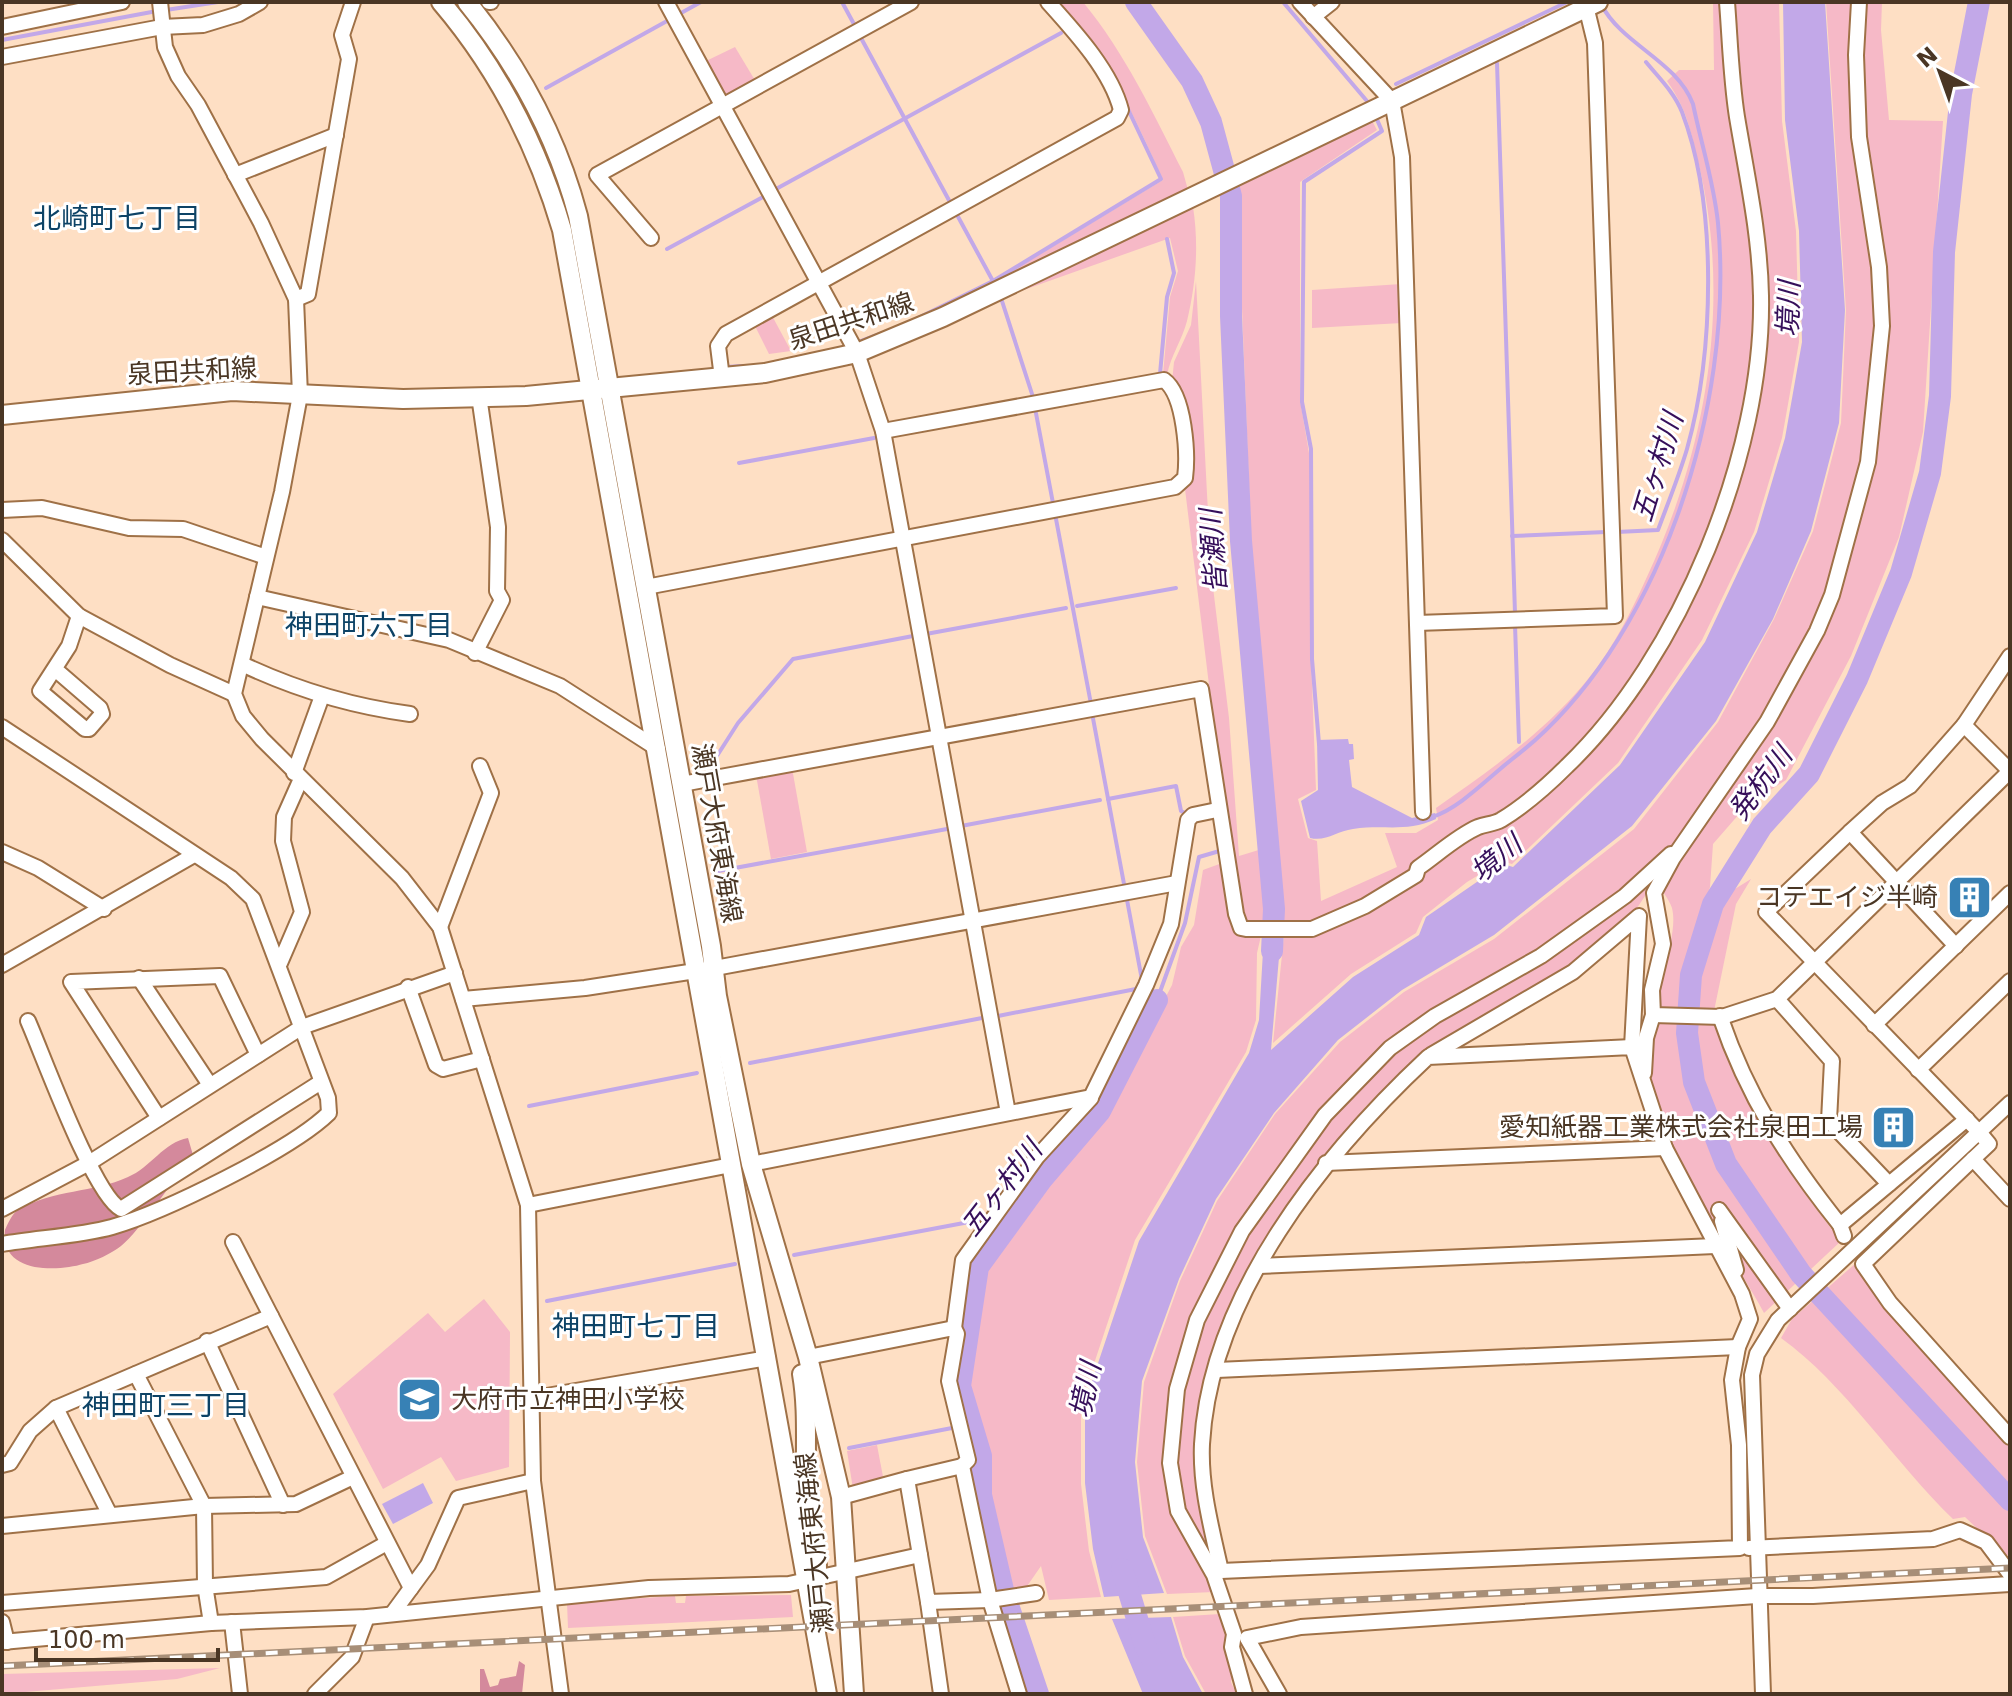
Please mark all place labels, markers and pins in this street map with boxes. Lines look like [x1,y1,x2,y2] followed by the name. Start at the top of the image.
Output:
[1945,873,1993,921] building icon: コテエイジ半崎
[1756,882,1938,912] place label: コテエイジ半崎
[1870,1103,1918,1151] building icon: 愛知紙器工業株式会社泉田工場
[1499,1112,1863,1142] place label: 愛知紙器工業株式会社泉田工場
[396,1375,444,1423] school or university icon: 大府市立神田小学校
[451,1384,685,1414] place label: 大府市立神田小学校

